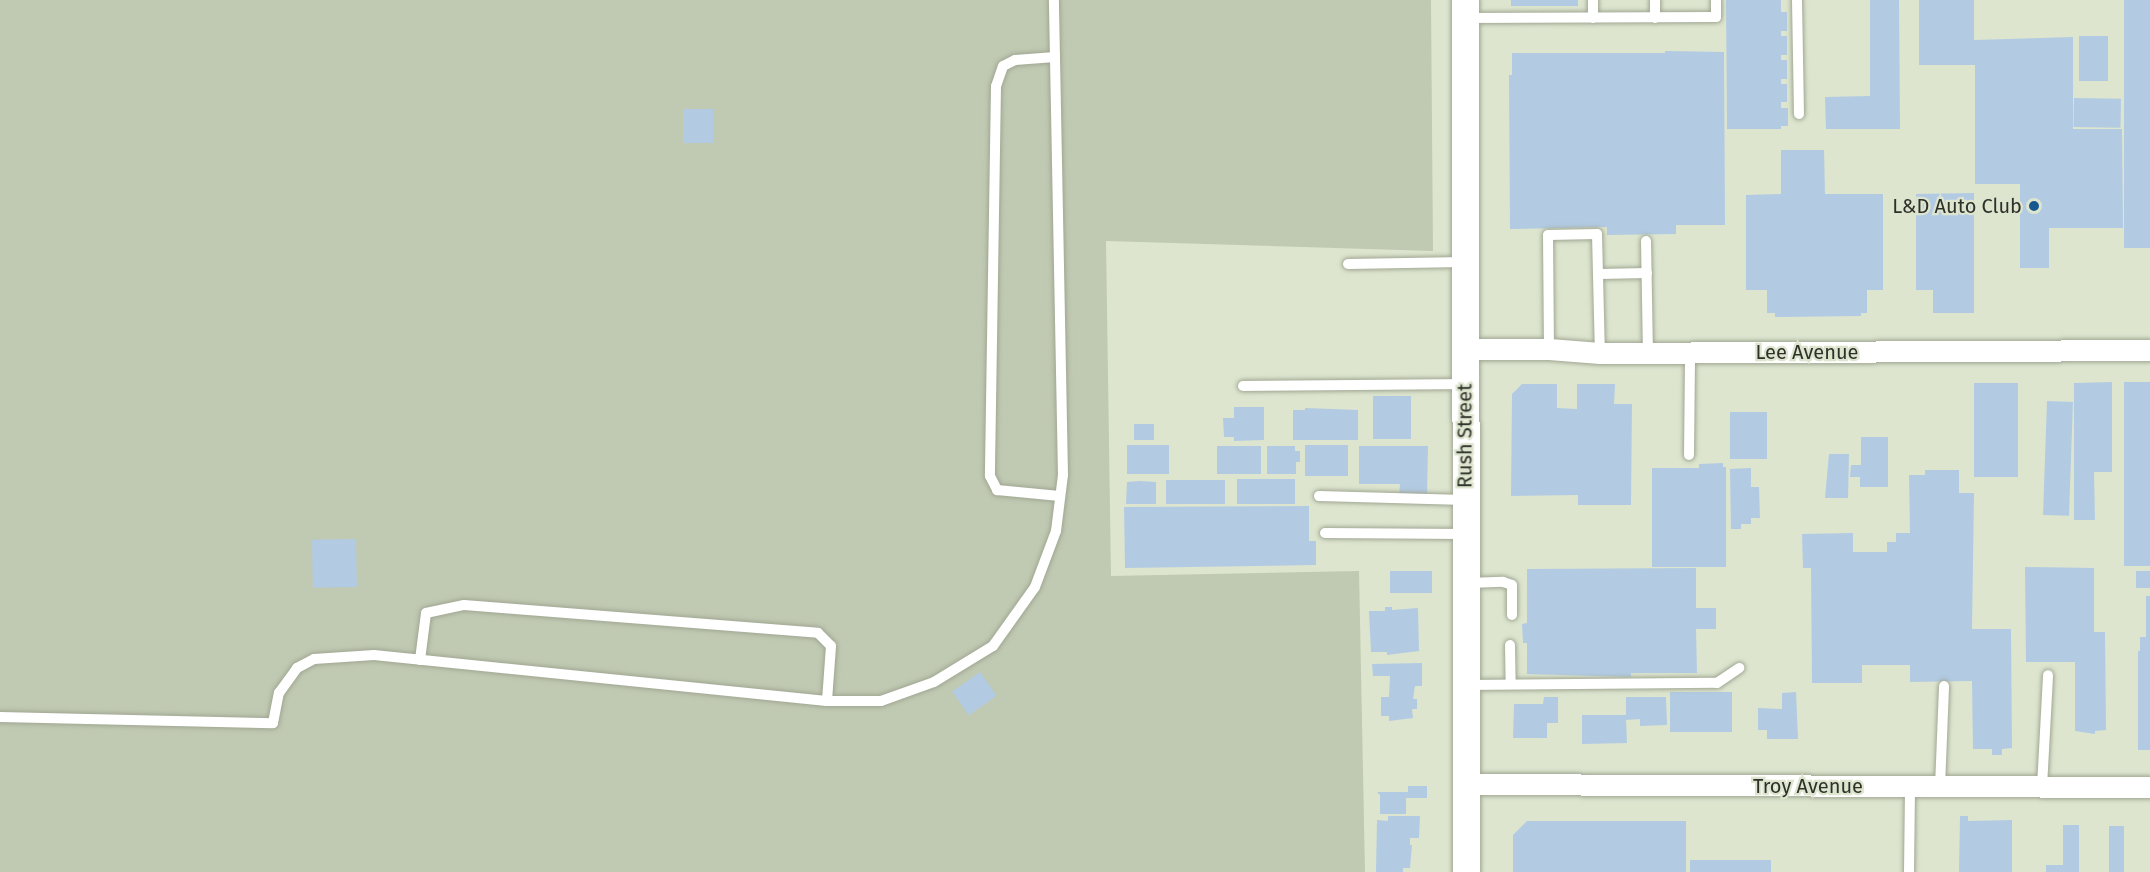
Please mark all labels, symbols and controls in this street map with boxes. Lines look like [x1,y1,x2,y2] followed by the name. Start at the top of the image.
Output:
[1892,194,2022,218] place label: L&D Auto Club
[2027,199,2041,213] marker: L&D Auto Club
[1756,340,1858,364] street label: Lee Avenue
[1453,384,1477,488] street label: Rush Street
[1753,774,1863,798] street label: Troy Avenue

